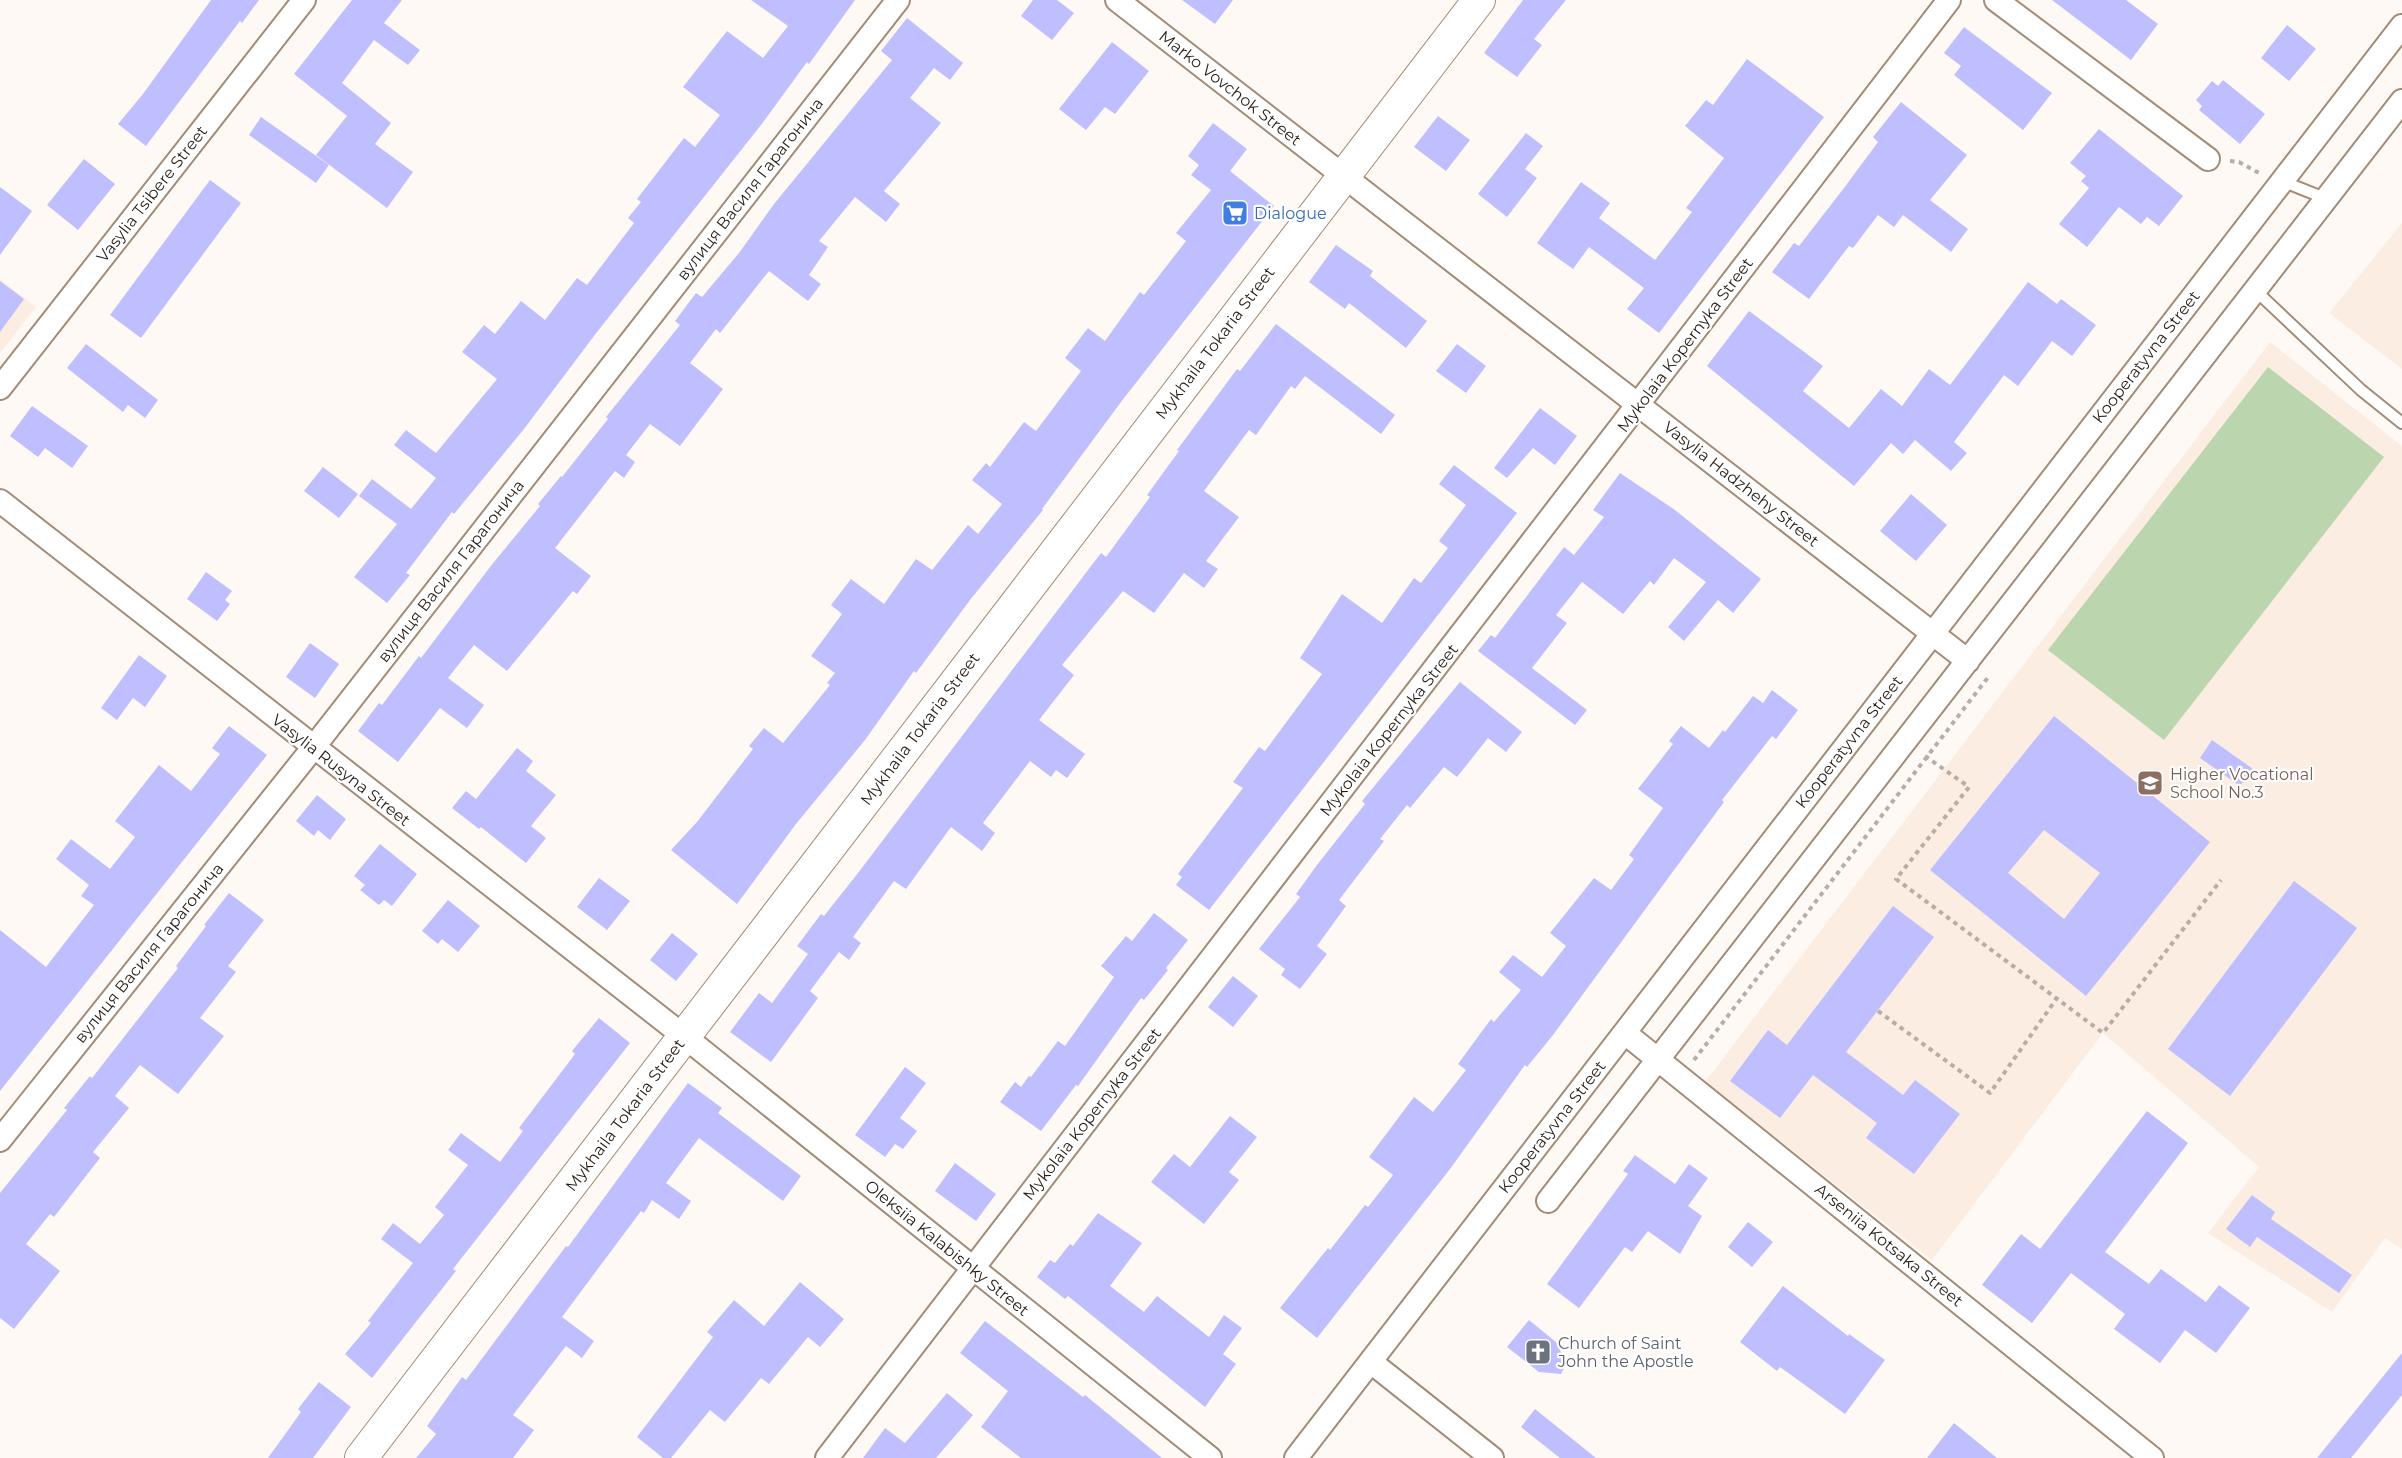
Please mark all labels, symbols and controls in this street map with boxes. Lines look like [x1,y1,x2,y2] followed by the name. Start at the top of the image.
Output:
[1155,27,1305,150] street label: Marko Vovchok Street
[673,94,827,284] street label: вулиця Василя Гарагонича
[93,122,212,266] street label: Vasylia Tsibere Street
[1220,198,1250,228] supermarket icon: Dialogue
[1254,204,1327,223] place label: Dialogue
[1613,254,1757,436] street label: Mykolaia Kopernyka Street
[1152,263,1279,423] street label: Mykhaila Tokaria Street
[2088,287,2204,427] street label: Kooperatyvna Street
[1659,417,1823,551] street label: Vasylia Hadzhehy Street
[374,476,528,666] street label: вулиця Василя Гарагонича
[1316,640,1462,820] street label: Mykolaia Kopernyka Street
[857,649,984,809] street label: Mykhaila Tokaria Street
[1791,672,1907,812] street label: Kooperatyvna Street
[268,710,414,830] street label: Vasylia Rusyna Street
[2170,765,2314,802] place label: Higher Vocational School No.3
[2135,768,2165,798] school or university icon: Higher Vocational School No.3
[71,859,227,1047] street label: вулиця Василя Гарагонича
[1019,1024,1165,1204] street label: Mykolaia Kopernyka Street
[562,1035,689,1195] street label: Mykhaila Tokaria Street
[1494,1057,1610,1197] street label: Kooperatyvna Street
[861,1176,1033,1320] street label: Oleksiia Kalabishky Street
[1811,1180,1967,1311] street label: Arseniia Kotsaka Street
[1557,1334,1694,1371] place label: Church of Saint John the Apostle
[1523,1337,1553,1367] church icon: Church of Saint John the Apostle

